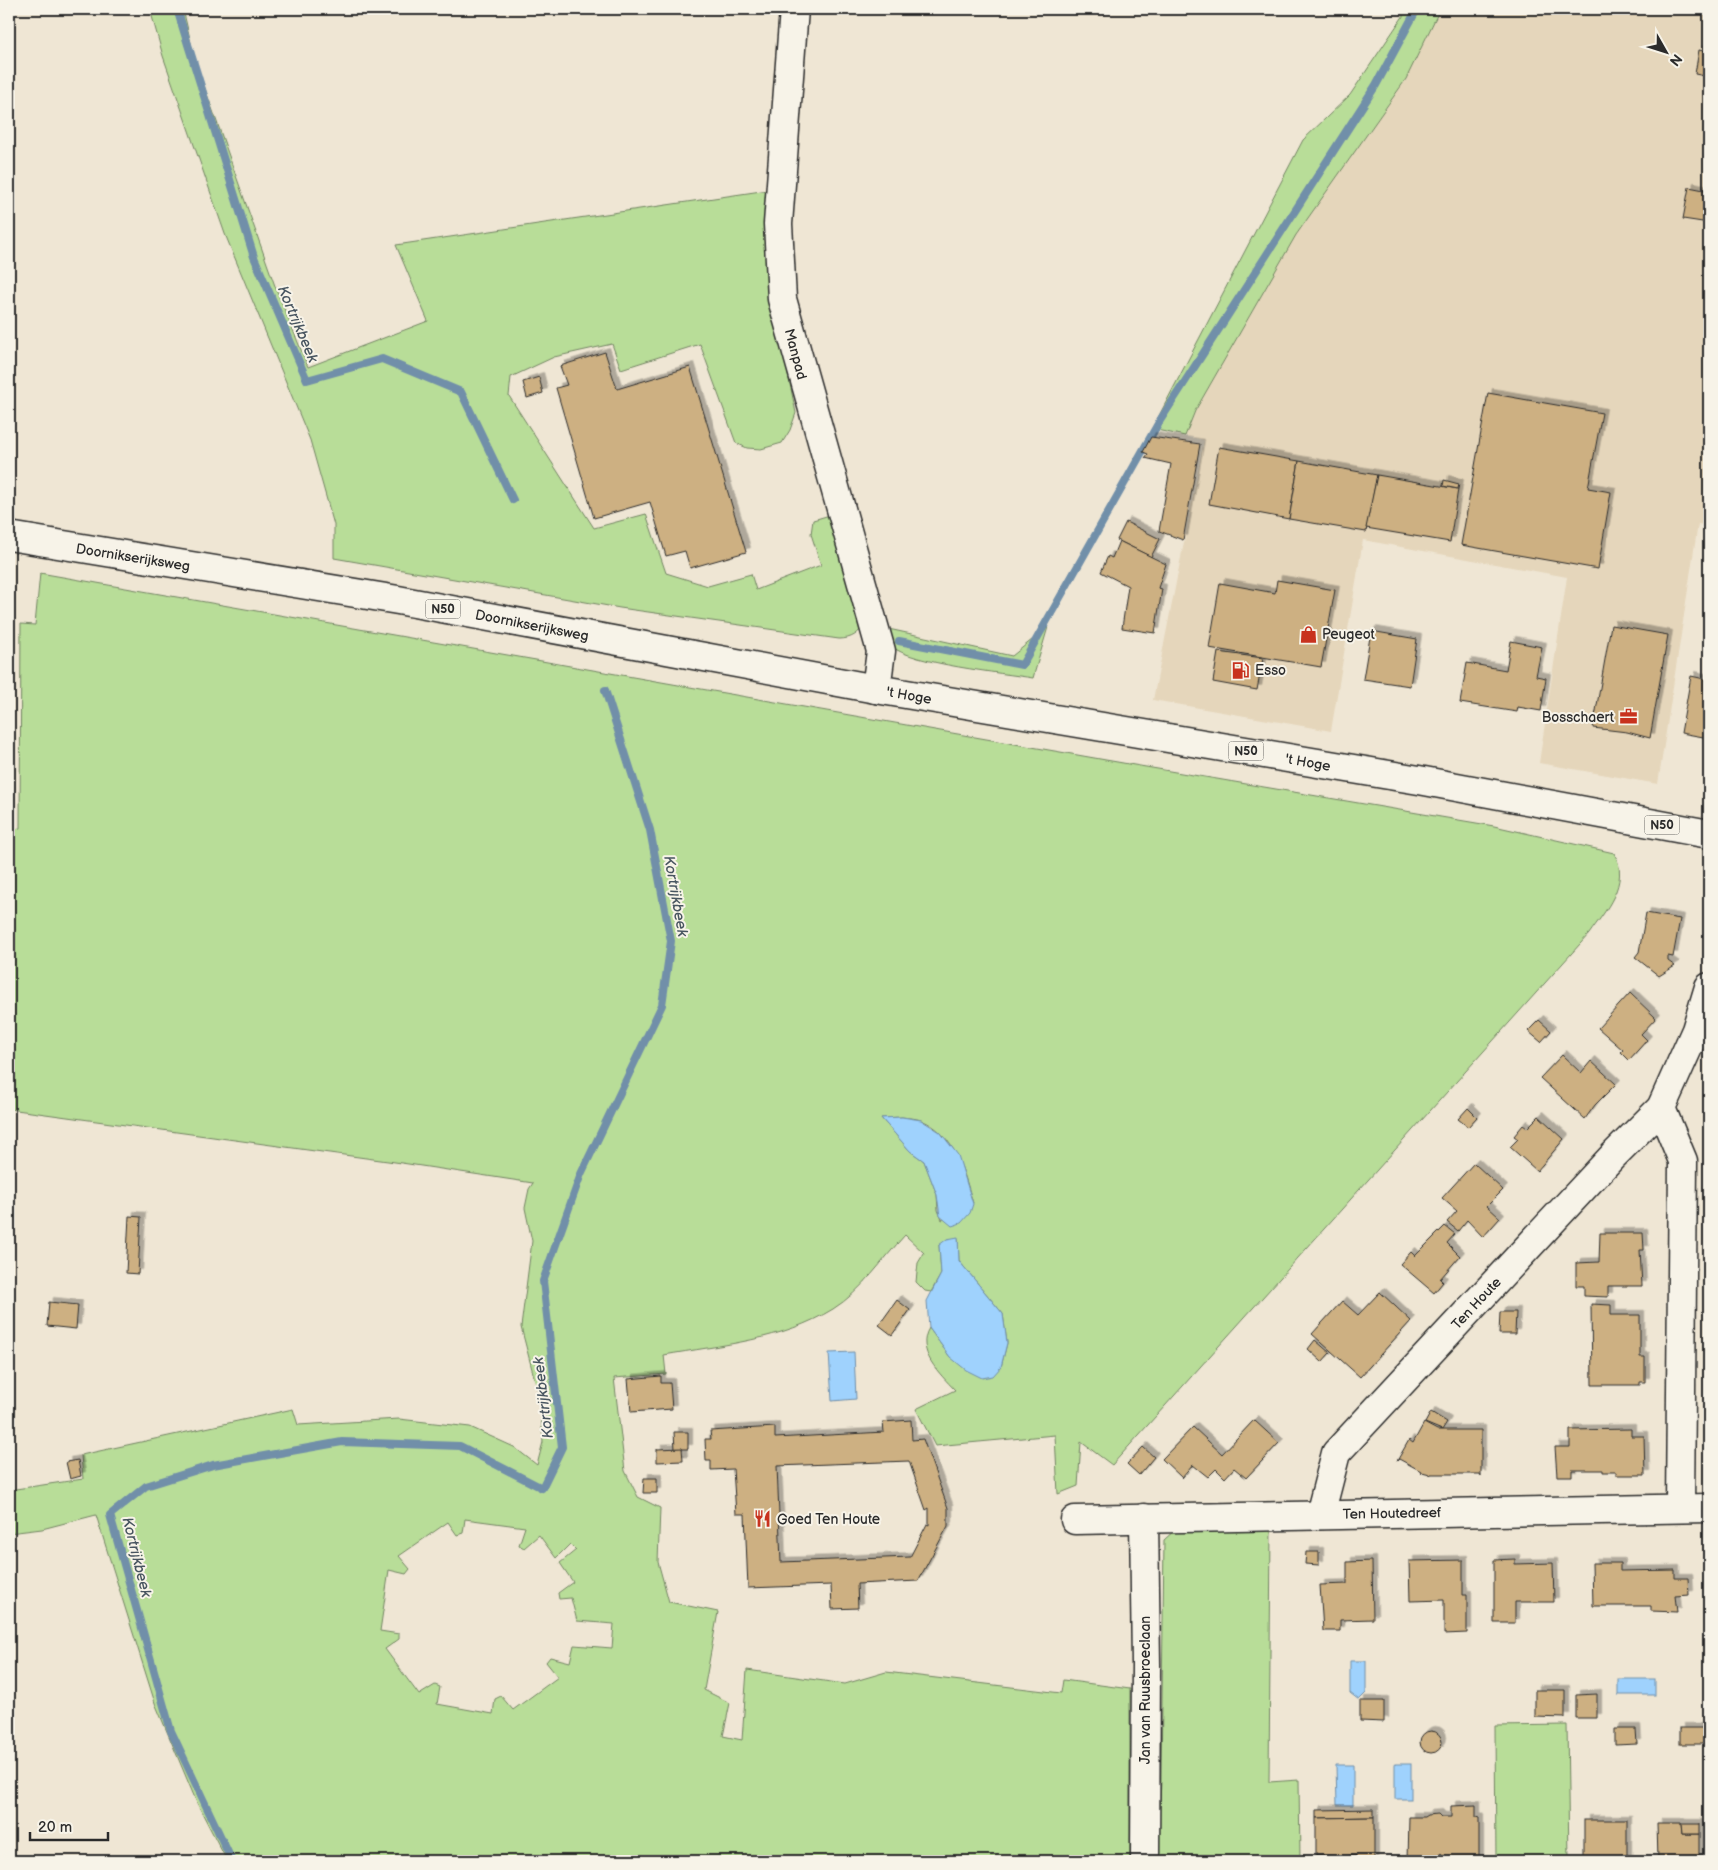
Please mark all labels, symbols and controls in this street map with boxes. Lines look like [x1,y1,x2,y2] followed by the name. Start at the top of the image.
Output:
[1640,28,1690,78] north arrow
[1666,50,1686,69] text: N
[273,283,323,366] water label: Kortrijkbeek
[781,327,810,381] street label: Manpad
[75,540,191,575] street label: Doornikserijksweg
[426,600,460,618] road number: N50
[474,606,590,645] street label: Doornikserijksweg
[1298,624,1318,644] shop icon: Peugeot
[1322,626,1376,643] place label: Peugeot
[1231,660,1251,680] fuel station icon: Esso
[1255,662,1286,679] place label: Esso
[885,683,933,708] street label: 't Hoge
[1618,707,1638,727] office icon: Bosschaert
[1542,709,1615,726] place label: Bosschaert
[1228,741,1264,760] road number: N50
[1284,750,1332,775] street label: 't Hoge
[1644,816,1680,834] road number: N50
[659,854,692,939] water label: Kortrijkbeek
[1448,1274,1505,1333] street label: Ten Houte
[529,1356,558,1440] water label: Kortrijkbeek
[1343,1504,1442,1523] street label: Ten Houtedreef
[753,1509,773,1529] restaurant icon: Goed Ten Houte
[777,1511,880,1528] place label: Goed Ten Houte
[117,1515,156,1600] water label: Kortrijkbeek
[1137,1616,1154,1764] street label: Jan van Ruusbroeclaan
[30,1810,108,1842] scale bar
[38,1818,72,1837] text: 20 m

